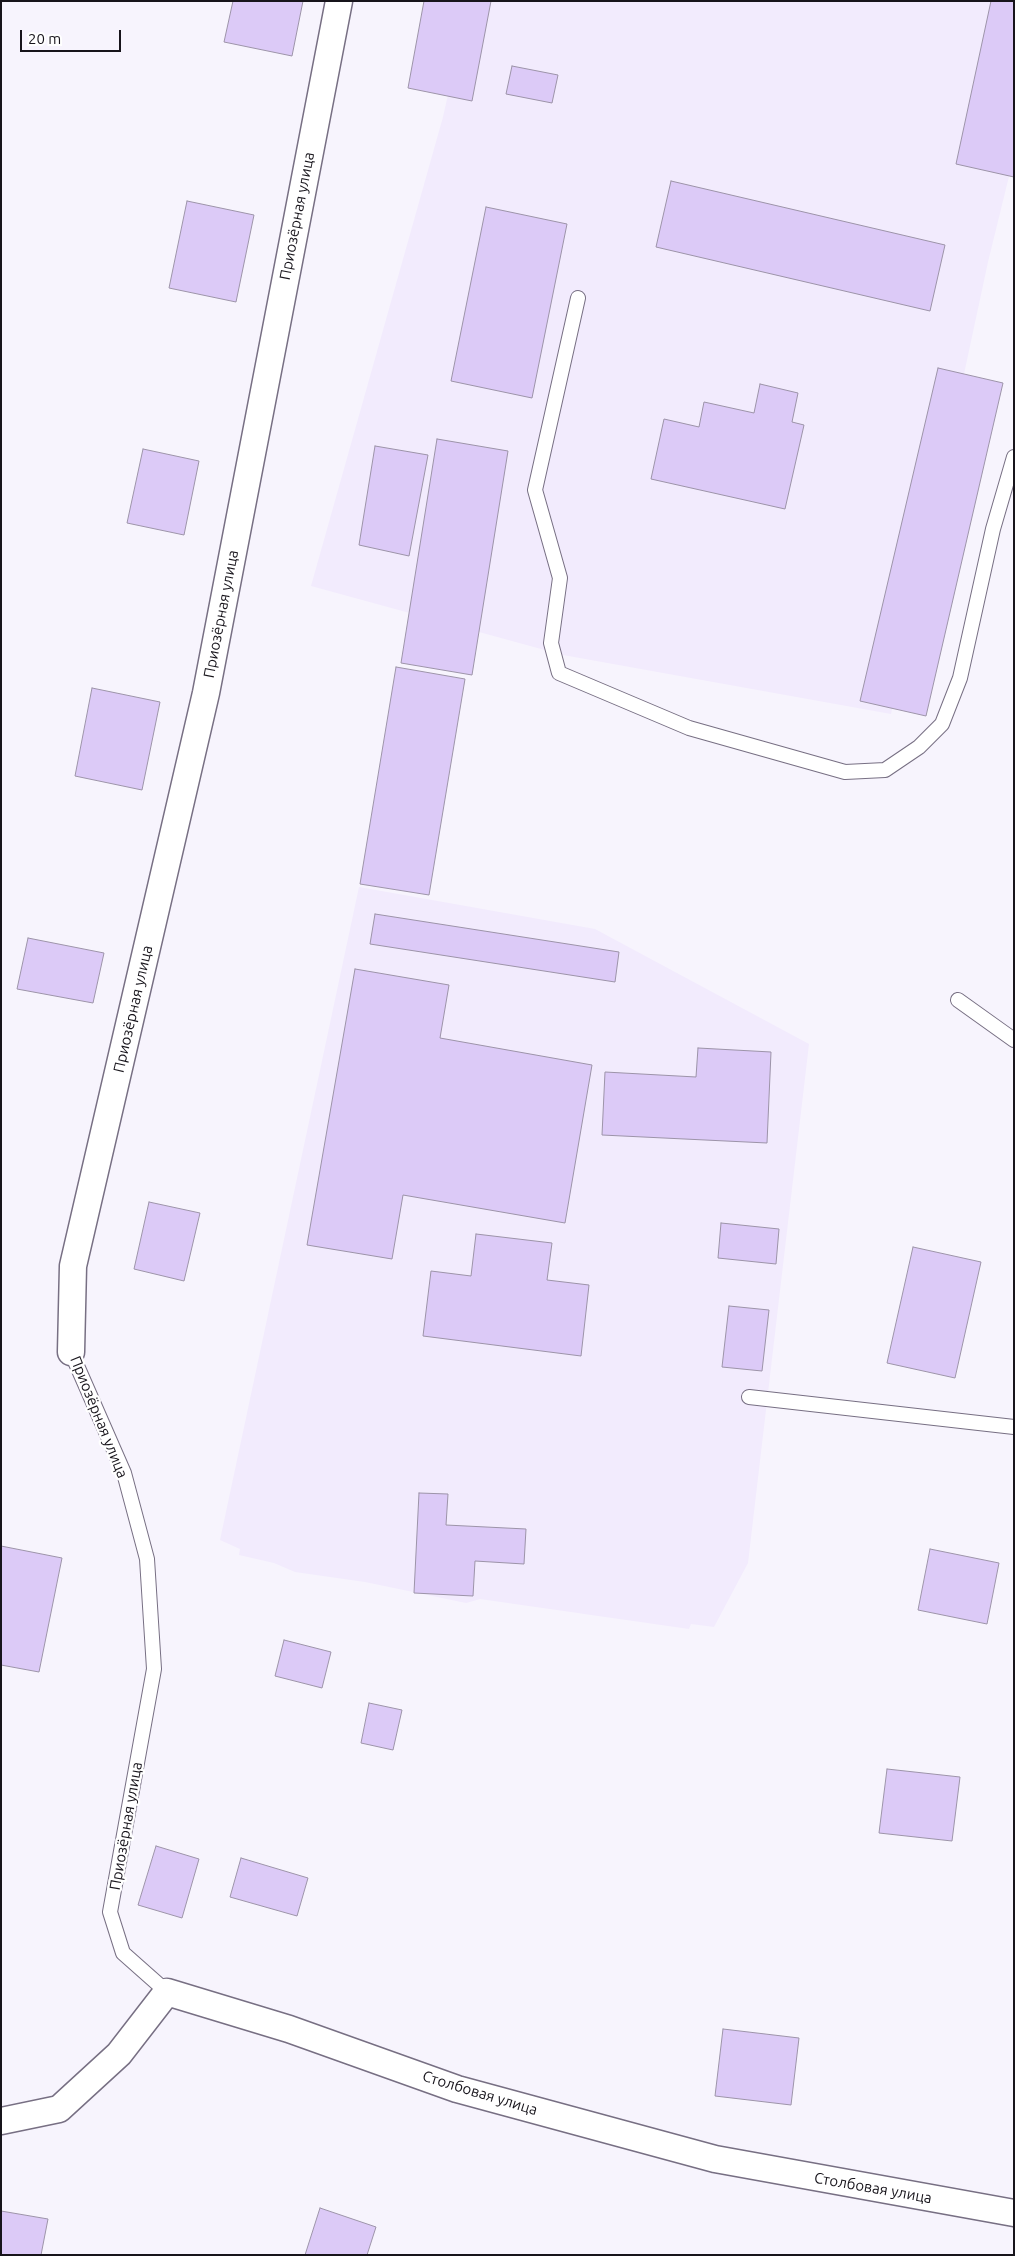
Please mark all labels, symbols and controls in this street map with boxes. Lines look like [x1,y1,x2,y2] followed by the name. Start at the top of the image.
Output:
[22,20,124,52] scale bar
[28,30,61,47] text: 20 m
[276,151,318,281] street label: Приозёрная улица
[200,549,242,679] street label: Приозёрная улица
[110,944,156,1074] street label: Приозёрная улица
[66,1353,132,1481] street label: Приозёрная улица
[106,1760,146,1892] street label: Приозёрная улица
[420,2067,540,2119] street label: Столбовая улица
[813,2169,933,2207] street label: Столбовая улица

